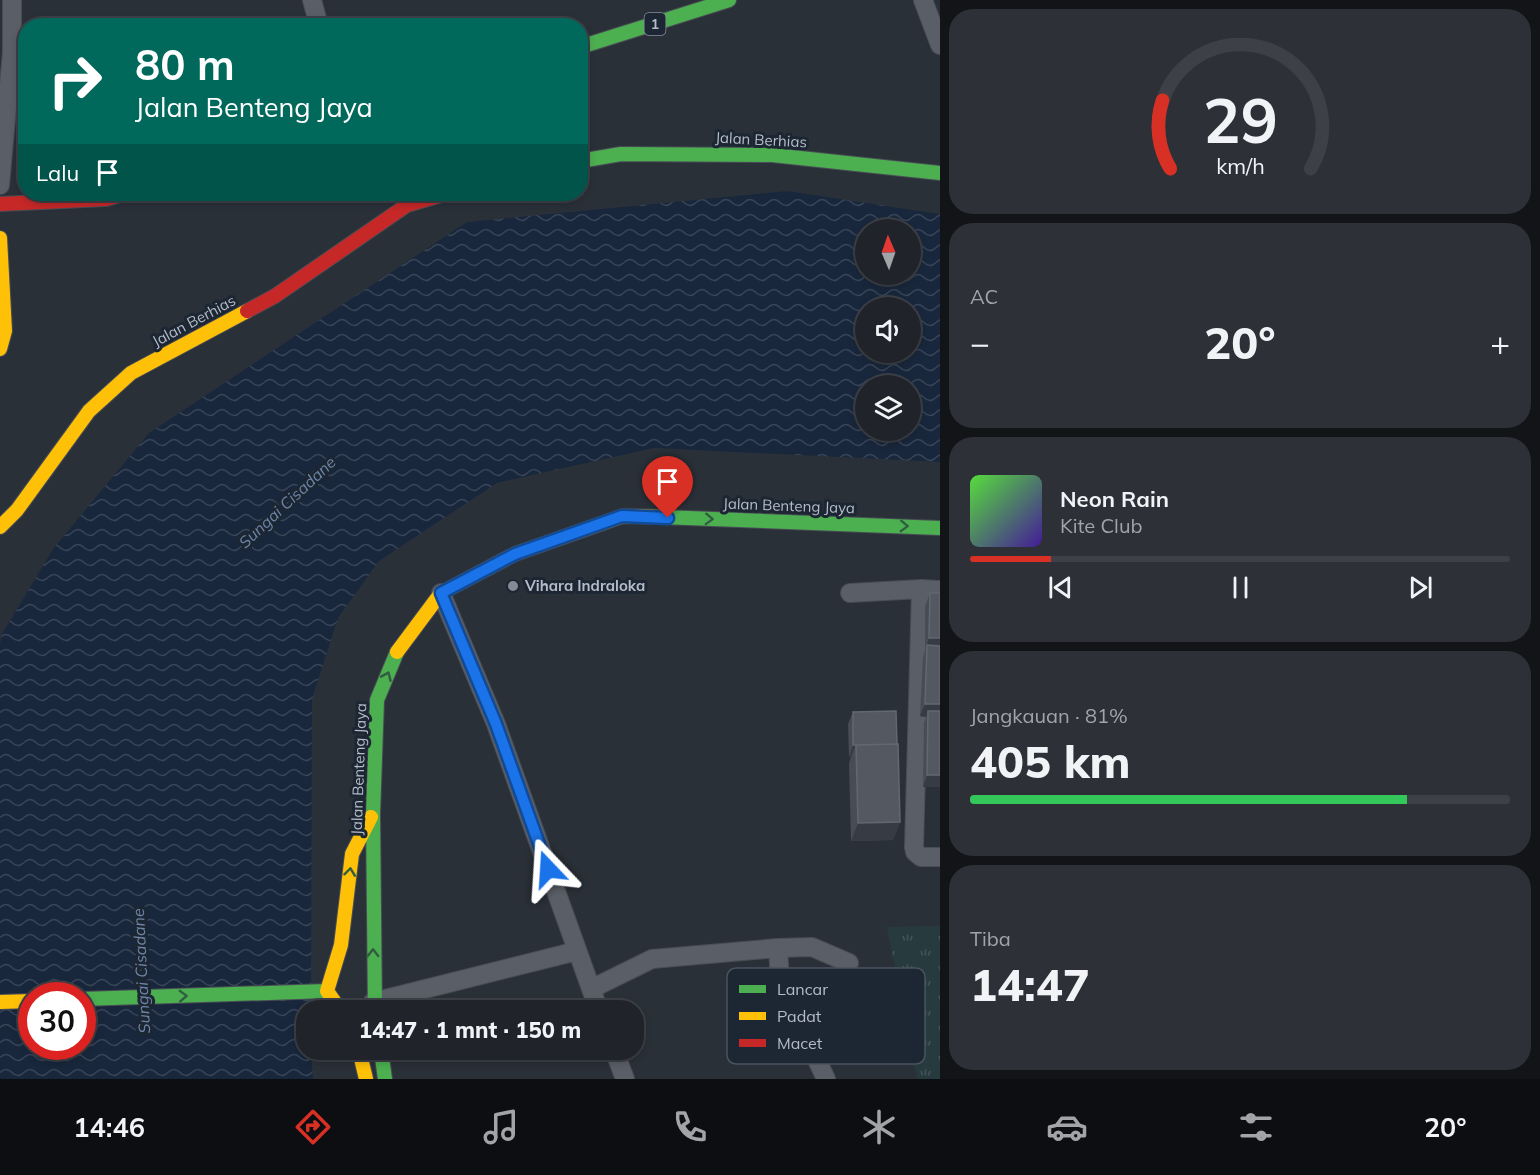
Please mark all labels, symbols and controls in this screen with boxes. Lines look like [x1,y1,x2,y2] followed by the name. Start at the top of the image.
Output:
[644,13,666,35] road number: 1
[135,38,235,91] text: 80 m
[36,42,114,120] icon: right
[1203,80,1277,159] text: 29
[135,90,373,124] text: Jalan Benteng Jaya
[715,128,807,151] street label: Jalan Berhias
[1216,152,1264,179] text: km/h
[91,156,124,189] icon: arrive
[36,159,79,187] text: Lalu
[855,219,921,285] north arrow
[855,219,921,441] map controls
[970,284,998,309] text: AC
[149,291,239,351] street label: Jalan Berhias
[855,297,921,363] button: sound
[1204,314,1276,370] text: 20°
[970,322,990,363] text: −
[1490,322,1510,363] text: +
[855,375,921,441] button: layers
[234,452,340,552] water label: Sungai Cisadane
[642,456,693,518] pin
[651,465,684,498] icon: arrive
[1060,485,1169,513] text: Neon Rain
[723,494,855,517] street label: Jalan Benteng Jaya
[705,513,714,525] one-way arrow
[1060,513,1142,538] text: Kite Club
[900,520,909,533] one-way arrow
[1044,571,1077,604] icon: previous
[1224,571,1257,604] icon: pause
[1404,571,1437,604] icon: next
[524,576,645,595] place label: Vihara Indraloka
[506,579,520,593] marker: Vihara Indraloka
[380,671,392,682] one-way arrow
[347,703,370,835] street label: Jalan Benteng Jaya
[970,703,1128,728] text: Jangkauan · 81%
[970,733,1131,789] text: 405 km
[516,837,580,901] position arrow
[343,868,356,877] one-way arrow
[128,908,154,1034] water label: Sungai Cisadane
[970,926,1011,951] text: Tiba
[367,948,379,957] one-way arrow
[970,956,1090,1012] text: 14:47
[727,968,925,1064] legend
[777,979,828,999] text: Lancar
[18,982,96,1060] speed limit sign: 30
[178,990,187,1002] one-way arrow
[777,1006,822,1026] text: Padat
[359,1016,581,1044] text: 14:47 · 1 mnt · 150 m
[777,1033,823,1053] text: Macet
[292,1106,334,1148] icon: directions
[480,1106,522,1148] icon: music
[669,1106,711,1148] icon: phone
[858,1106,900,1148] icon: climate
[1046,1106,1088,1148] icon: car
[1235,1106,1277,1148] icon: filters
[73,1110,145,1144] text: 14:46
[1424,1110,1467,1144] text: 20°

